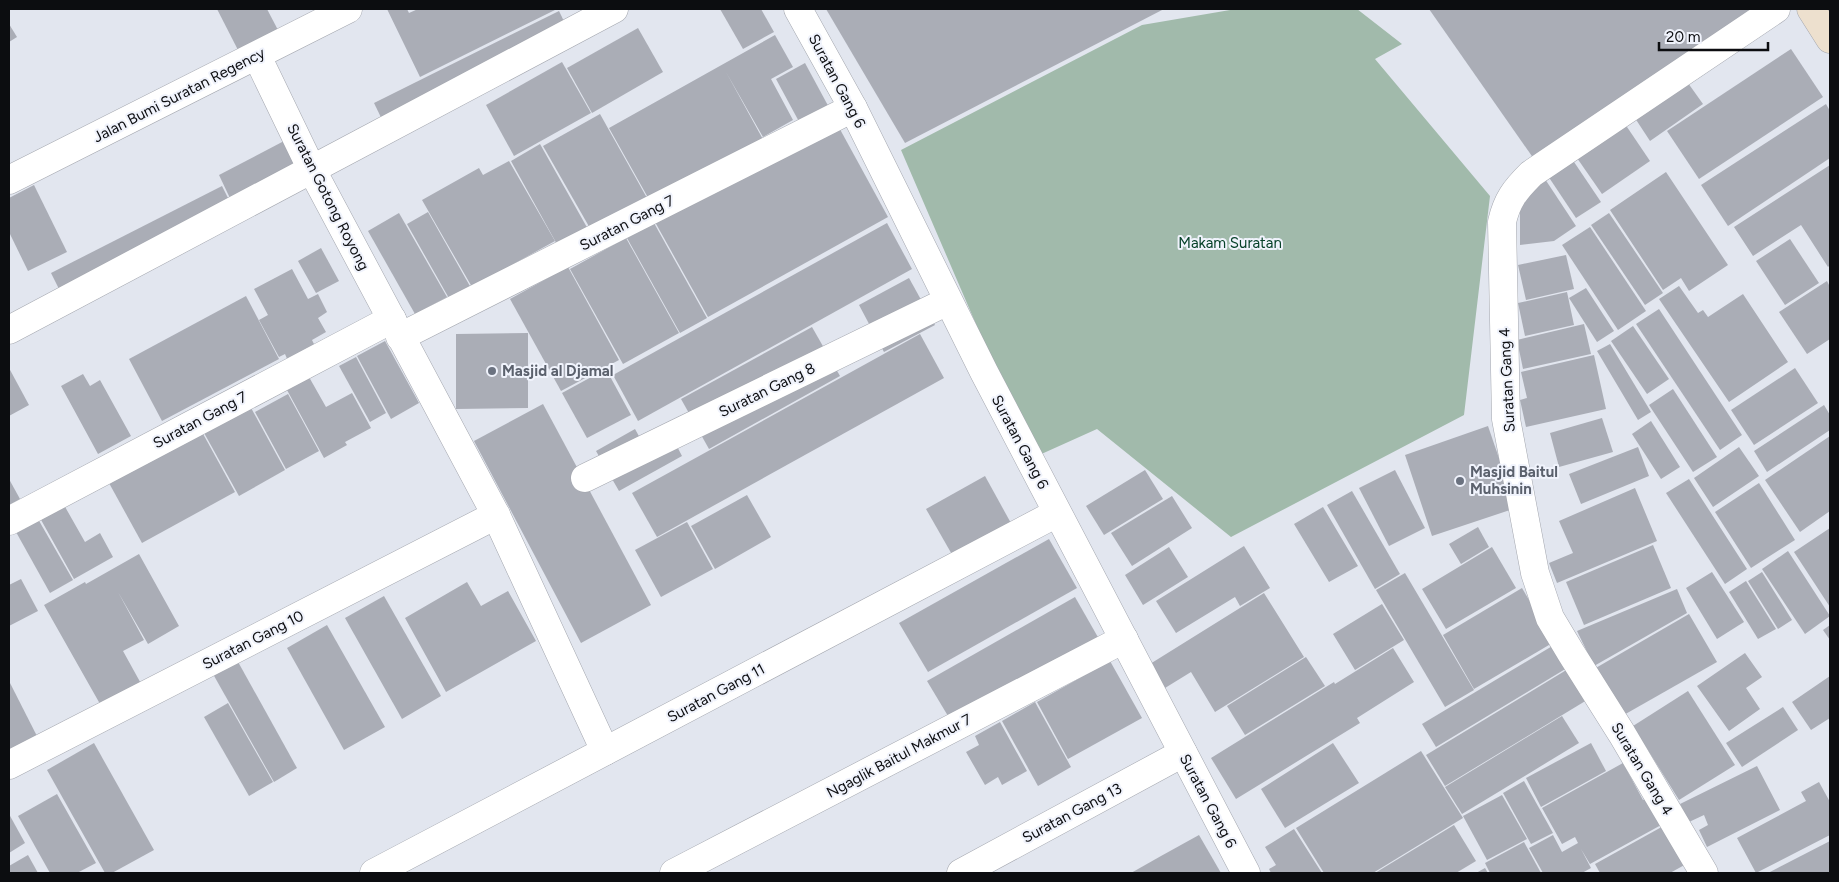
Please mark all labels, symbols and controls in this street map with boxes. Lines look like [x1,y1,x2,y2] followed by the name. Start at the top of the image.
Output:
[1659,20,1768,52] scale bar
[1666,28,1700,46] text: 20 m
[805,31,870,132] street label: Suratan Gang 6
[90,44,268,146] street label: Jalan Bumi Suratan Regency
[283,121,373,273] street label: Suratan Gotong Royong
[577,191,677,255] street label: Suratan Gang 7
[1178,234,1282,252] park label: Makam Suratan
[1495,327,1519,433] street label: Suratan Gang 4
[716,359,818,421] street label: Suratan Gang 8
[502,362,614,380] place label: Masjid al Djamal
[486,365,498,377] marker: Masjid al Djamal
[150,388,250,452] street label: Suratan Gang 7
[988,392,1053,493] street label: Suratan Gang 6
[1470,463,1558,498] place label: Masjid Baitul Muhsinin
[1454,475,1466,487] marker: Masjid Baitul Muhsinin
[199,607,307,673] street label: Suratan Gang 10
[664,660,768,726] street label: Suratan Gang 11
[823,710,975,802] street label: Ngaglik Baitul Makmur 7
[1607,719,1677,819] street label: Suratan Gang 4
[1176,751,1241,852] street label: Suratan Gang 6
[1019,779,1125,847] street label: Suratan Gang 13

